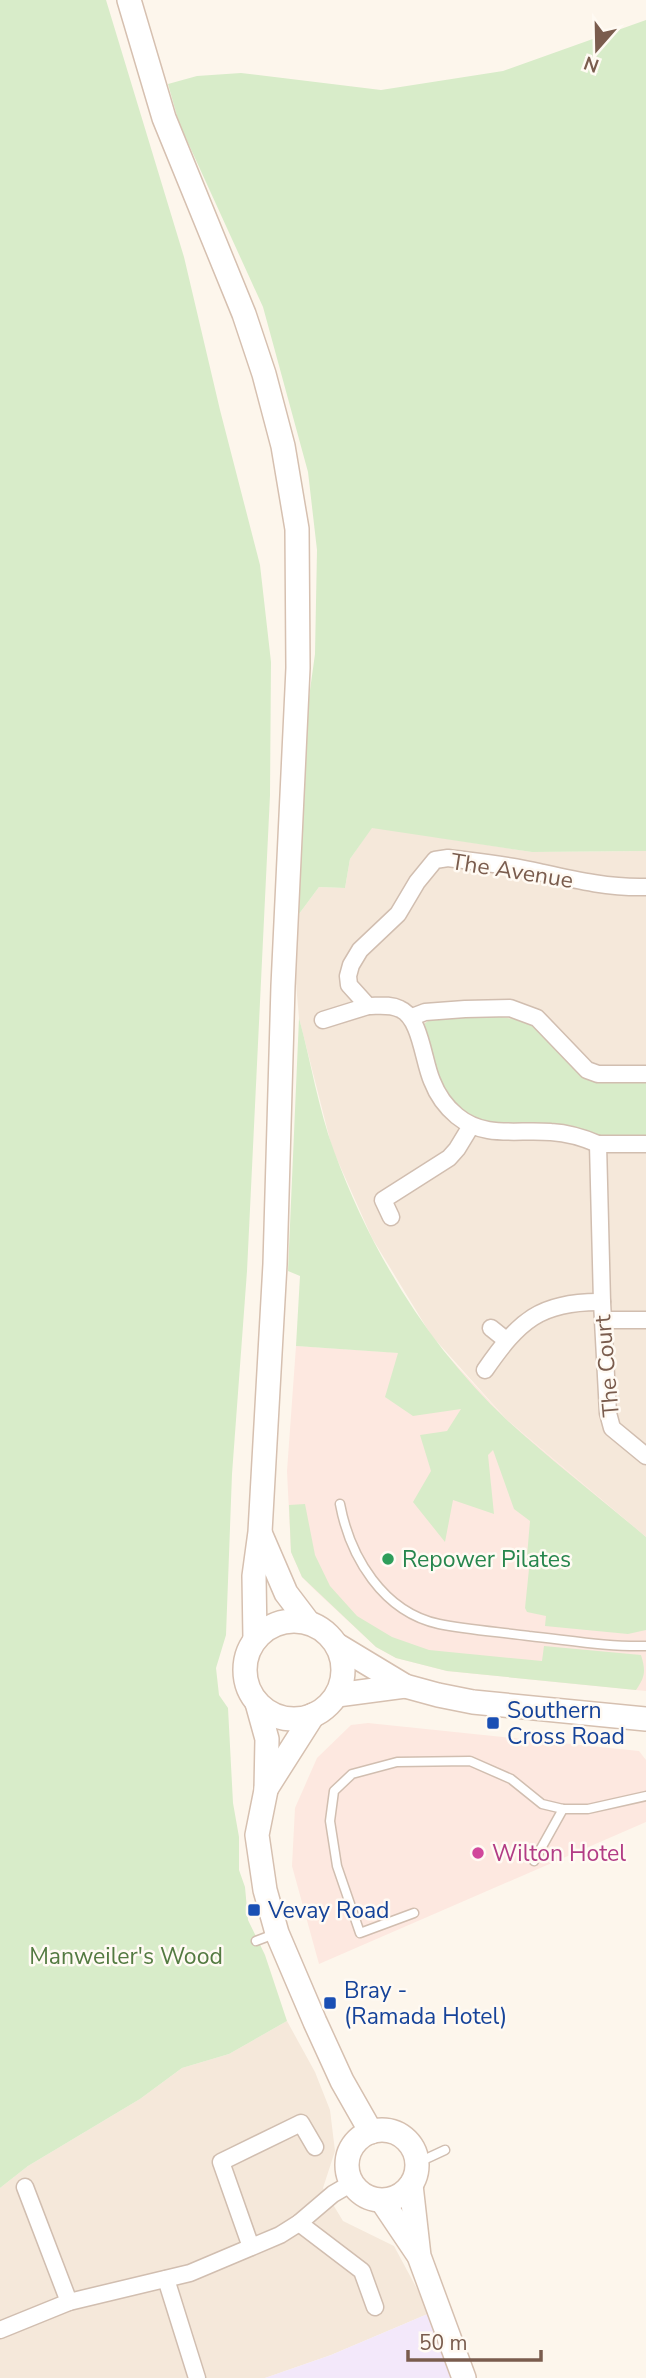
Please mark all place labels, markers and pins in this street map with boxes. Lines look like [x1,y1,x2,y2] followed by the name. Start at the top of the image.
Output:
[402,1544,571,1575] place label: Repower Pilates
[380,1551,396,1567] marker: Repower Pilates
[507,1695,625,1752] place label: Southern Cross Road
[485,1715,501,1731] marker: Southern Cross Road
[492,1838,626,1869] place label: Wilton Hotel
[470,1845,486,1861] marker: Wilton Hotel
[267,1895,390,1926] place label: Vevay Road
[246,1902,262,1918] marker: Vevay Road
[344,1975,507,2032] place label: Bray - (Ramada Hotel)
[322,1995,338,2011] marker: Bray - (Ramada Hotel)

